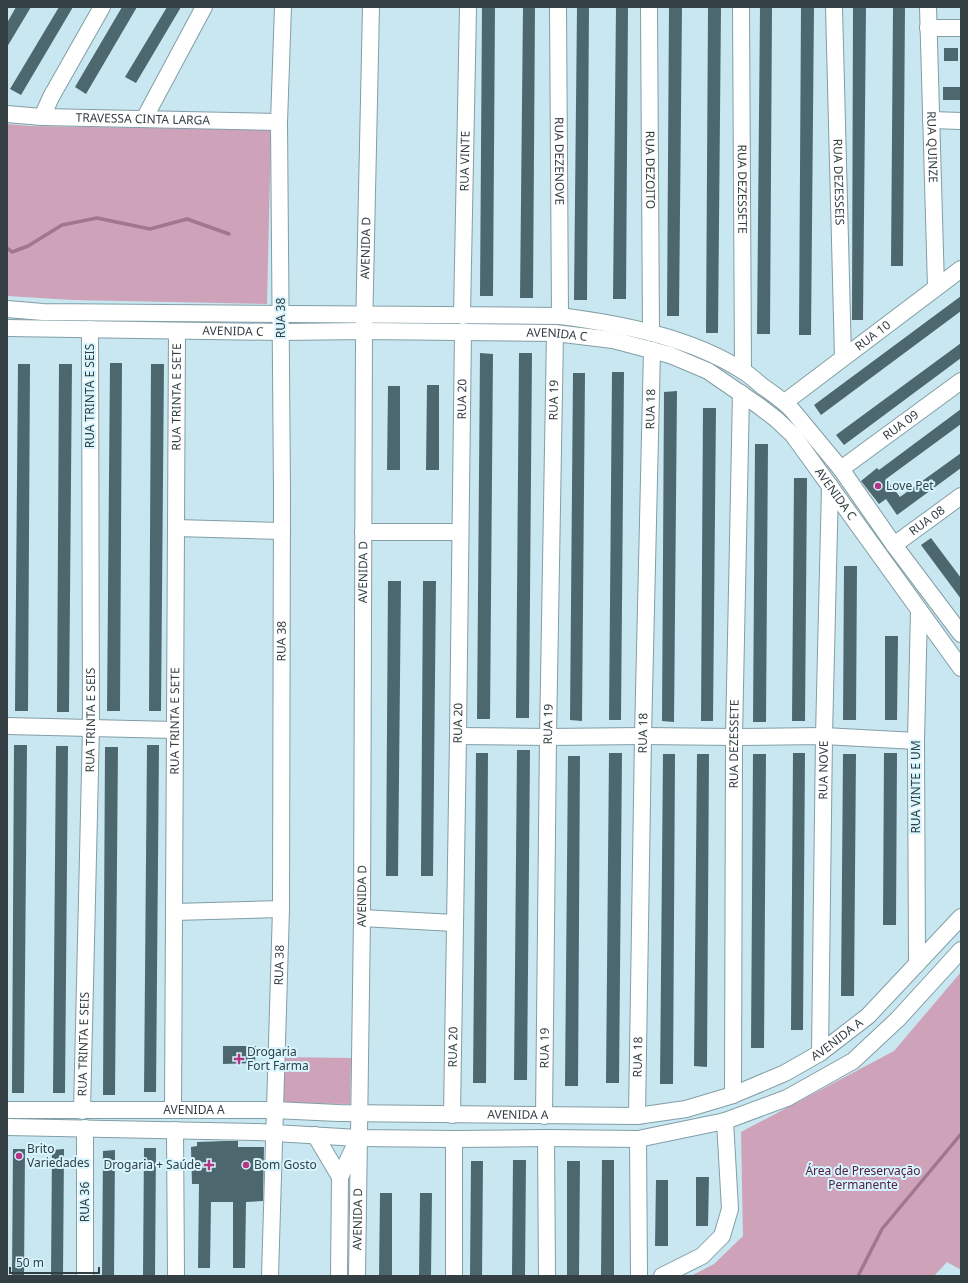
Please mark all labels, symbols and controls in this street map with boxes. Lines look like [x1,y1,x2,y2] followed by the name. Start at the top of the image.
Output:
[75,109,211,129] street label: TRAVESSA CINTA LARGA
[923,111,942,183] street label: RUA QUINZE
[551,117,568,205] street label: RUA DEZENOVE
[455,131,474,192] street label: RUA VINTE
[642,131,659,209] street label: RUA DEZOITO
[829,138,849,226] street label: RUA DEZESSEIS
[734,144,751,234] street label: RUA DEZESSETE
[356,216,374,279] street label: AVENIDA D
[272,298,289,338] street label: RUA 38
[851,316,894,354] street label: RUA 10
[202,322,264,340] street label: AVENIDA C
[526,324,589,345] street label: AVENIDA C
[81,343,98,448] street label: RUA TRINTA E SEIS
[167,343,185,451] street label: RUA TRINTA E SETE
[453,379,470,420] street label: RUA 20
[544,379,562,421] street label: RUA 19
[641,388,659,430] street label: RUA 18
[879,406,922,444] street label: RUA 09
[811,464,861,524] street label: AVENIDA C
[886,477,934,494] place label: Love Pet
[873,481,883,491] marker: Love Pet
[905,501,948,539] street label: RUA 08
[354,541,371,603] street label: AVENIDA D
[273,621,290,662] street label: RUA 38
[81,667,99,773] street label: RUA TRINTA E SEIS
[166,667,183,775] street label: RUA TRINTA E SETE
[725,699,743,789] street label: RUA DEZESSETE
[449,702,466,744] street label: RUA 20
[539,703,557,744] street label: RUA 19
[634,712,652,754] street label: RUA 18
[814,740,832,800] street label: RUA NOVE
[907,740,924,834] street label: RUA VINTE E UM
[353,865,370,927] street label: AVENIDA D
[270,944,288,986] street label: RUA 38
[73,991,93,1097] street label: RUA TRINTA E SEIS
[808,1014,867,1064] street label: AVENIDA A
[444,1026,461,1067] street label: RUA 20
[536,1027,553,1068] street label: RUA 19
[629,1036,646,1077] street label: RUA 18
[247,1043,309,1074] place label: Drogaria Fort Farma
[234,1054,244,1064] marker: Drogaria Fort Farma
[163,1101,225,1118] street label: AVENIDA A
[487,1105,549,1123] street label: AVENIDA A
[27,1140,90,1171] place label: Brito Variedades
[14,1151,24,1161] marker: Brito Variedades
[103,1156,201,1173] place label: Drogaria + Saúde
[254,1156,317,1173] place label: Bom Gosto
[204,1160,214,1170] marker: Drogaria + Saúde
[241,1160,251,1170] marker: Bom Gosto
[805,1162,921,1193] park label: Área de Preservação Permanente
[76,1182,93,1222] street label: RUA 36
[348,1187,366,1250] street label: AVENIDA D
[10,1249,99,1275] scale bar
[16,1254,44,1271] text: 50 m

